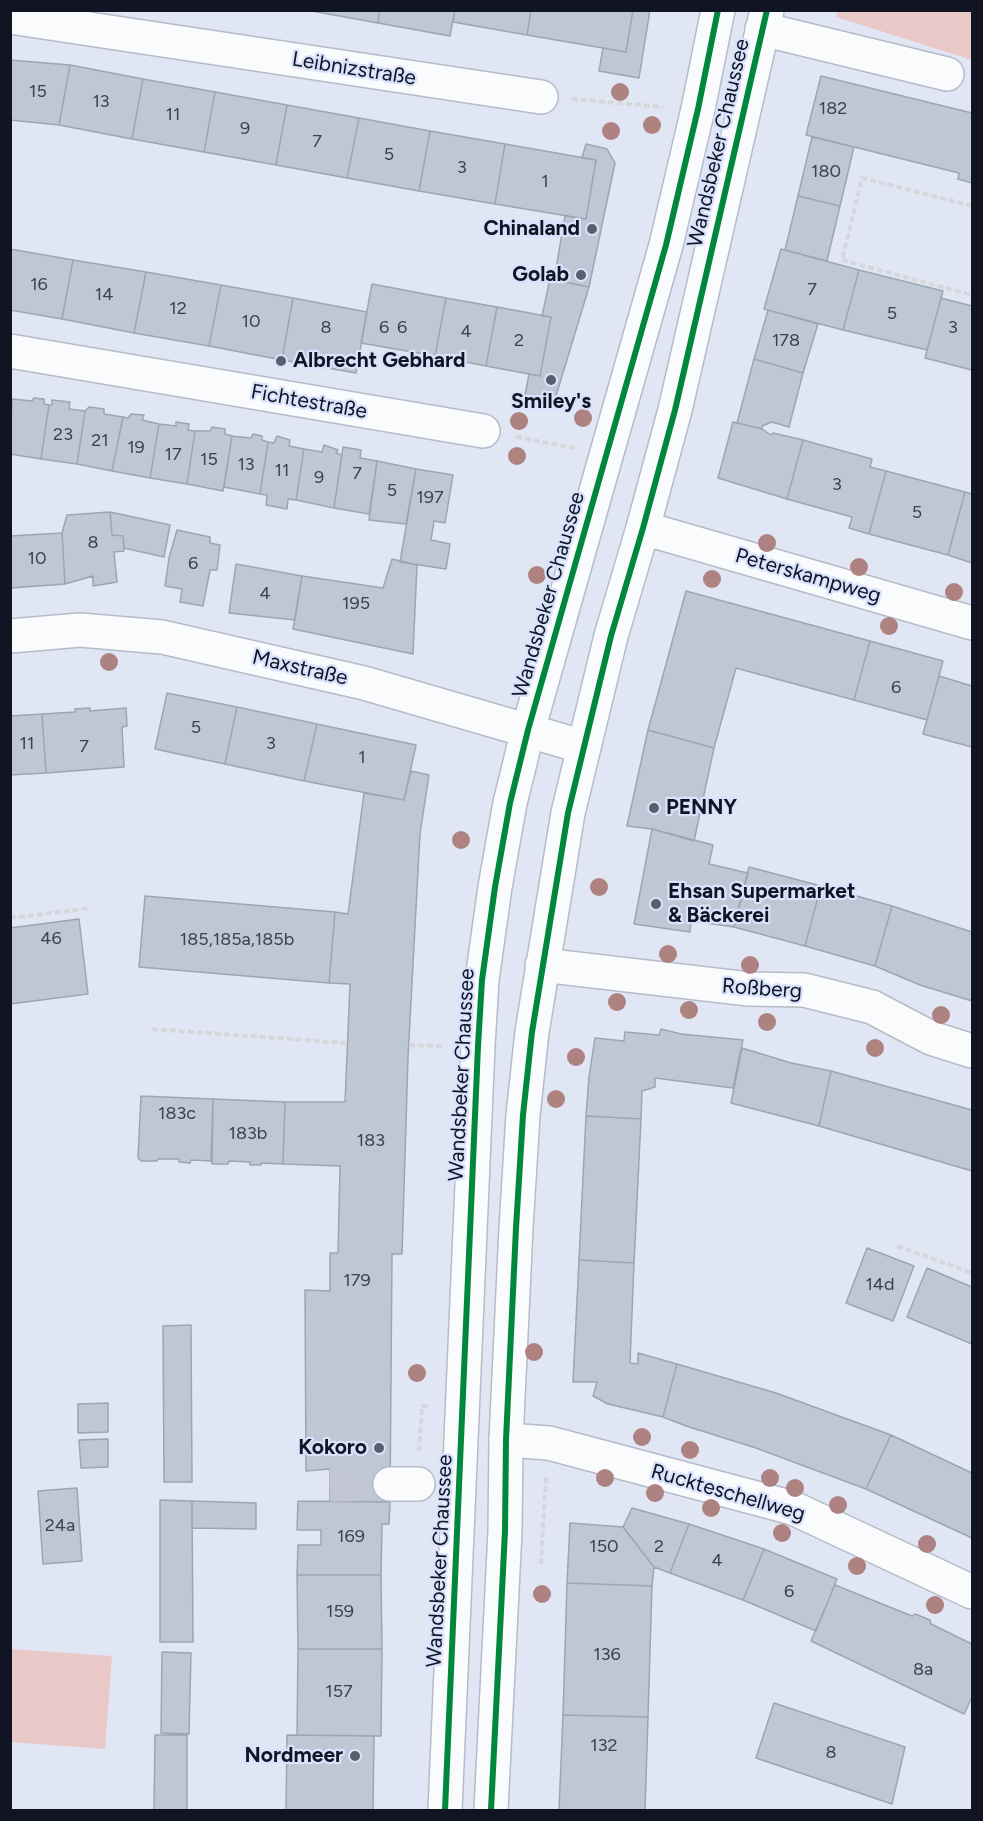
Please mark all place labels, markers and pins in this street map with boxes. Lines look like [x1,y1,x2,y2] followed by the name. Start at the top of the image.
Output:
[483,216,580,242] place label: Chinaland
[585,222,599,236] marker: Chinaland
[512,262,569,288] place label: Golab
[574,268,588,282] marker: Golab
[293,348,466,374] place label: Albrecht Gebhard
[274,354,288,368] marker: Albrecht Gebhard
[544,373,558,387] marker: Smiley's
[511,389,591,415] place label: Smiley's
[666,795,737,821] place label: PENNY
[647,801,661,815] marker: PENNY
[668,879,855,929] place label: Ehsan Supermarket & Bäckerei
[649,897,663,911] marker: Ehsan Supermarket & Bäckerei
[298,1435,367,1461] place label: Kokoro
[372,1441,386,1455] marker: Kokoro
[245,1743,343,1769] place label: Nordmeer
[348,1749,362,1763] marker: Nordmeer

